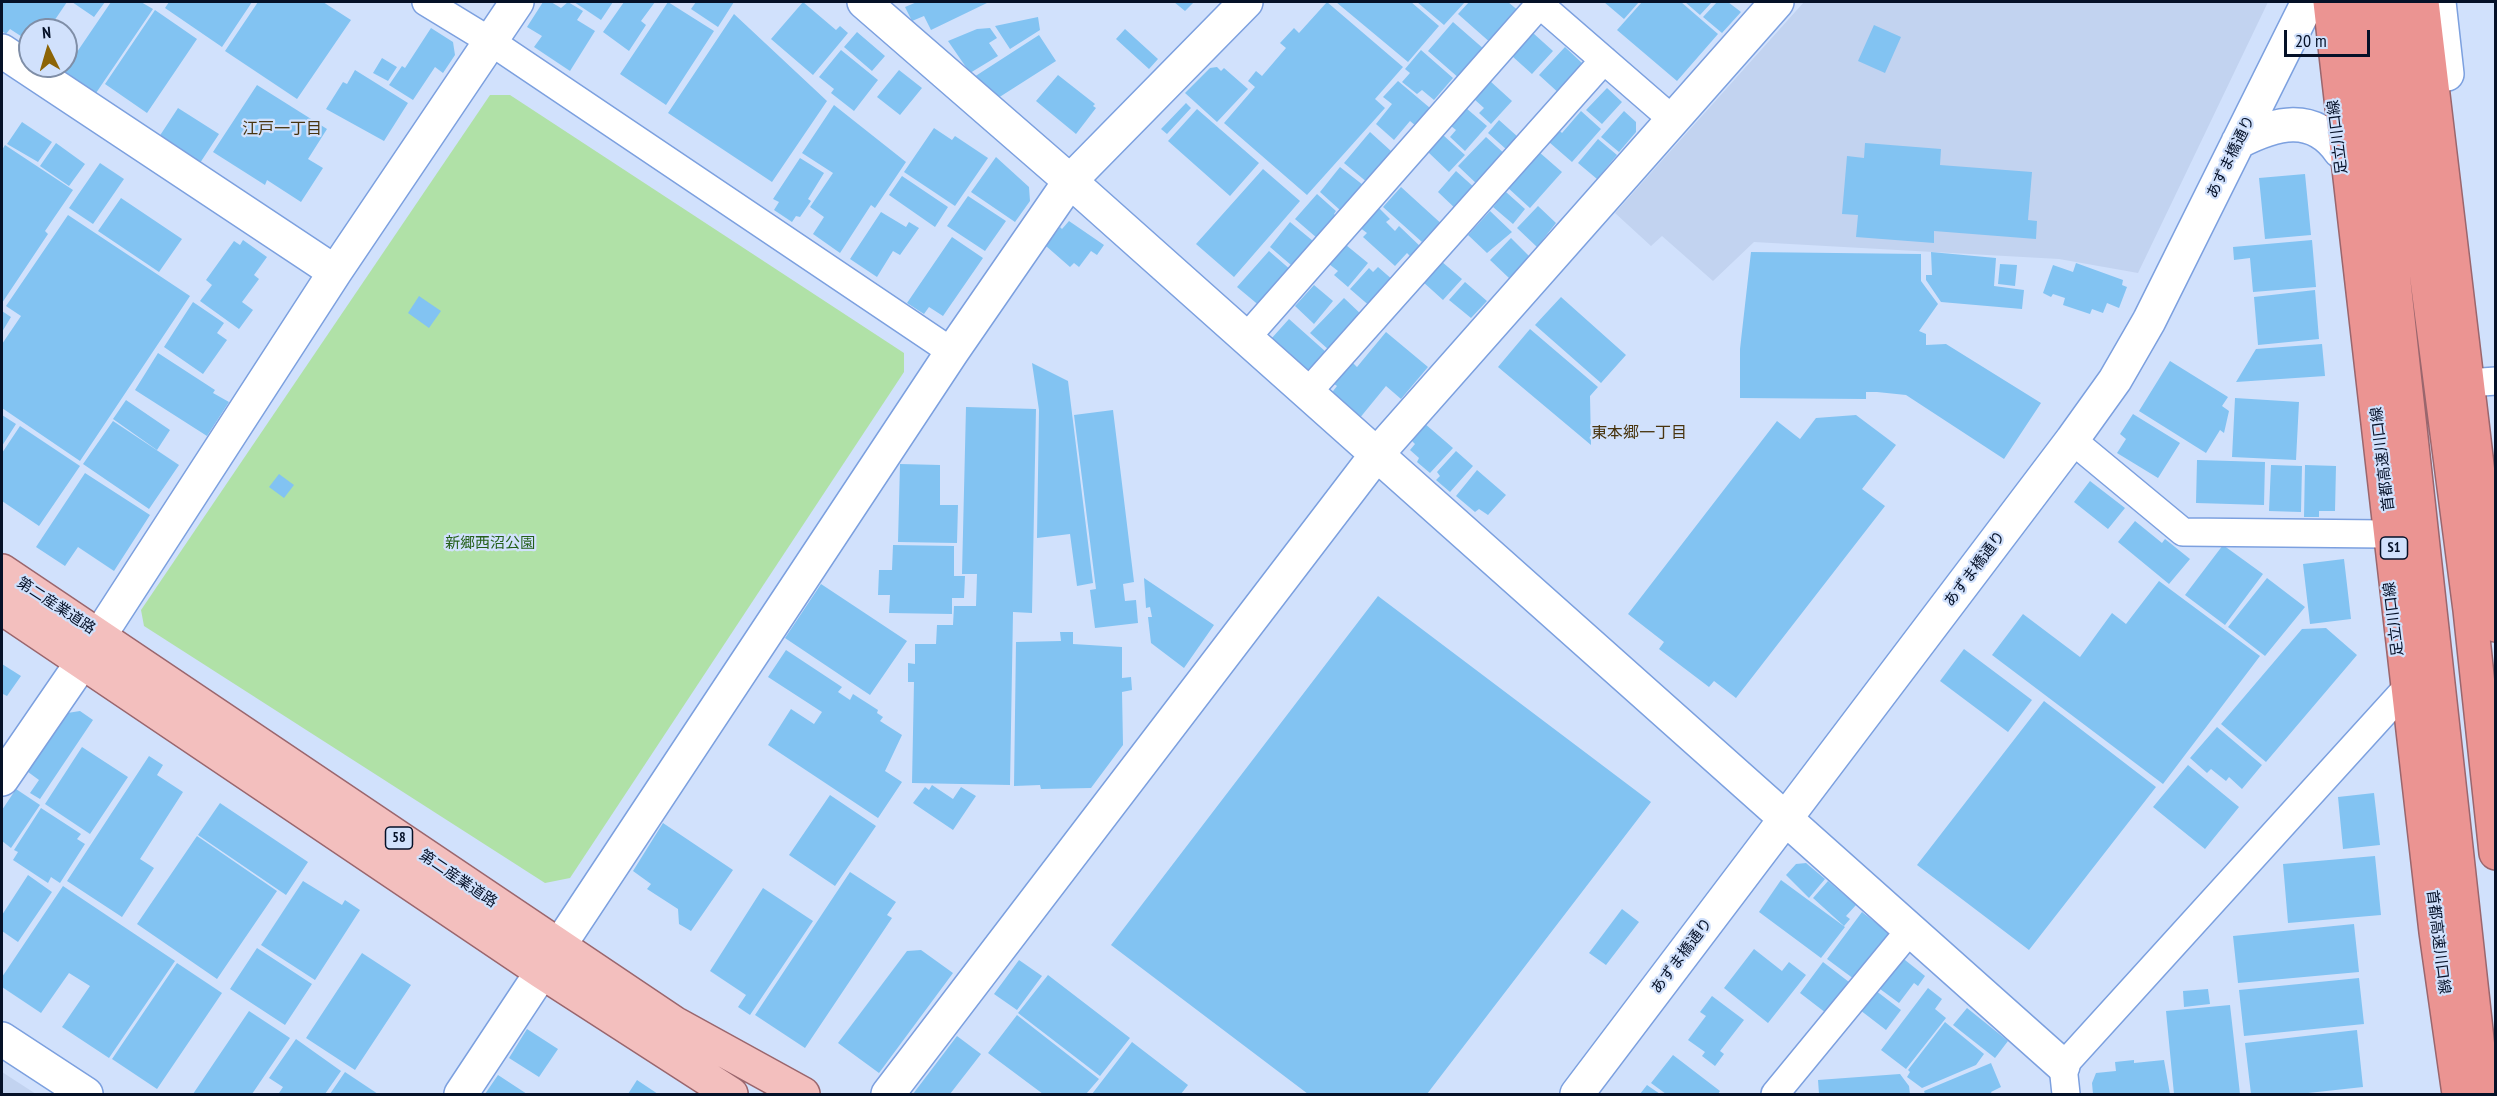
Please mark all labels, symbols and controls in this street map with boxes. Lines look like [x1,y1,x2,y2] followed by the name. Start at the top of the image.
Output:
[18,18,78,78] north arrow
[2287,18,2372,56] scale bar
[41,22,52,42] text: N
[2295,29,2327,52] text: 20 m
[2324,99,2352,175] street label: 足立川口線
[2203,113,2259,201] street label: あずま橋通り
[242,119,322,139] district label: 江戸一丁目
[2368,406,2398,512] street label: 首都高速川口線
[1591,423,1687,443] district label: 東本郷一丁目
[1941,528,2009,610] street label: あずま橋通り
[445,535,535,553] park label: 新郷西沼公園
[2380,537,2408,559] road number: S1
[13,574,99,638] street label: 第二産業道路
[2380,581,2408,657] street label: 足立川口線
[386,827,412,849] road number: 58
[416,846,500,912] street label: 第二産業道路
[2423,889,2453,995] street label: 首都高速川口線
[1648,915,1716,997] street label: あずま橋通り

